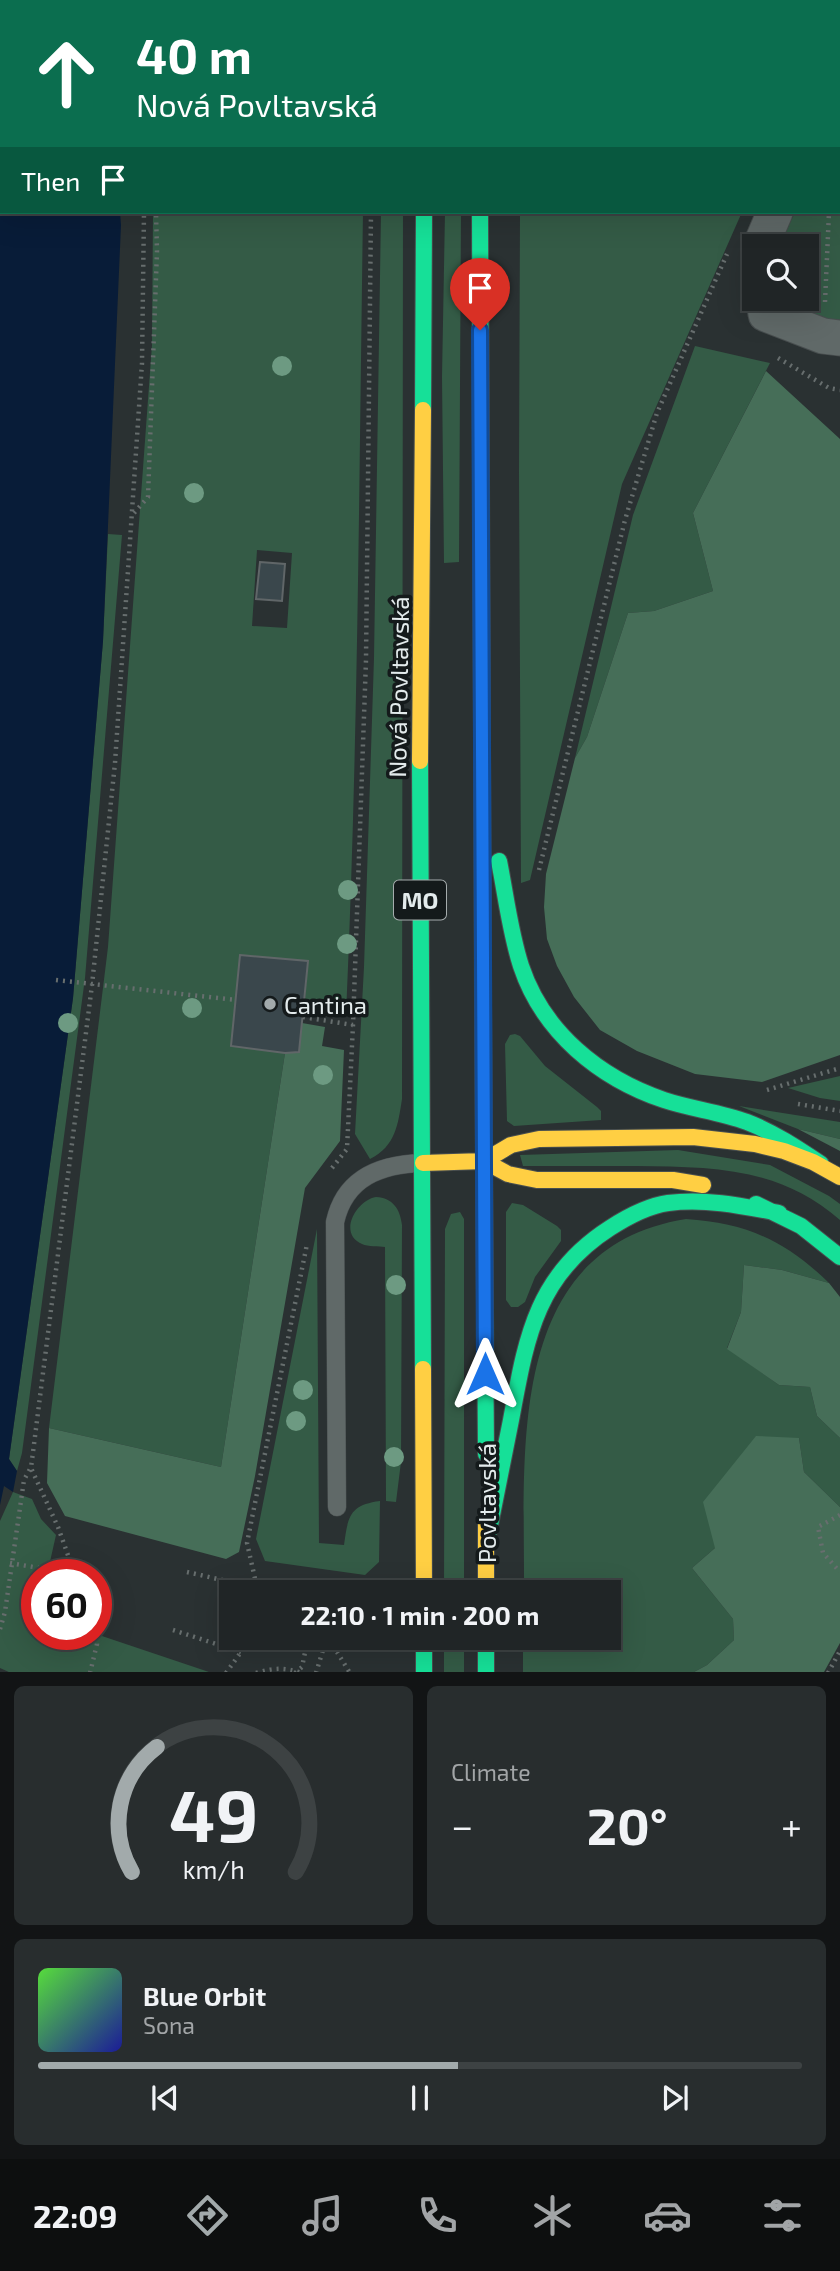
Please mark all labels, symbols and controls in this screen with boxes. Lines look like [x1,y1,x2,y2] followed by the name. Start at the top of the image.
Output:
[136,25,252,84] text: 40 m
[21,28,112,119] icon: ahead
[136,85,378,123] text: Nová Povltavská
[94,161,132,199] icon: arrive
[21,165,80,196] text: Then
[742,234,819,311] map controls
[742,234,819,311] button: search
[450,258,510,330] pin
[461,269,499,307] icon: arrive
[382,596,414,778] street label: Nová Povltavská
[394,880,446,920] road number: MO
[284,990,367,1019] place label: Cantina
[262,996,278,1012] marker: Cantina
[448,1337,522,1411] position arrow
[472,1443,501,1563] street label: Povltavská
[21,1559,112,1650] speed limit sign: 60
[300,1599,540,1630] text: 22:10 · 1 min · 200 m
[451,1758,531,1786] text: Climate
[169,1769,258,1857] text: 49
[587,1793,668,1855] text: 20°
[451,1802,473,1848] text: −
[781,1802,802,1848] text: +
[182,1853,245,1883] text: km/h
[143,1980,266,2011] text: Blue Orbit
[143,2011,195,2039] text: Sona
[146,2079,184,2117] icon: previous
[401,2079,439,2117] icon: pause
[656,2079,694,2117] icon: next
[183,2191,232,2240] icon: directions
[298,2191,347,2240] icon: music
[413,2191,462,2240] icon: phone
[528,2191,577,2240] icon: climate
[643,2191,692,2240] icon: car
[758,2191,807,2240] icon: filters
[33,2196,117,2234] text: 22:09

